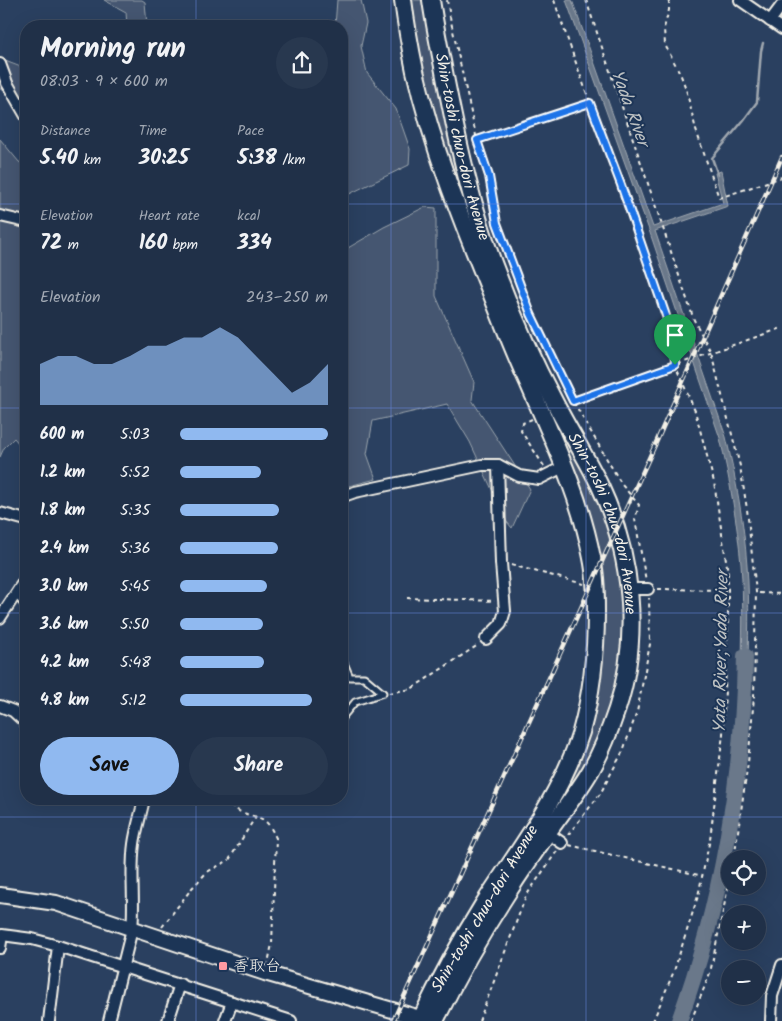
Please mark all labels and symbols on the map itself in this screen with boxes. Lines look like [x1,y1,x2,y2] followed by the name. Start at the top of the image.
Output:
[428,51,497,244] street label: Shin-toshi chuo-dori Avenue
[602,66,658,154] water label: Yada River
[654,314,696,365] pin
[561,428,643,615] street label: Shin-toshi chuo-dori Avenue
[706,566,738,734] water label: Yata River;Yada River
[425,820,545,998] street label: Shin-toshi chuo-dori Avenue
[233,954,281,979] place label: 香取台
[217,960,229,972] marker: 香取台

